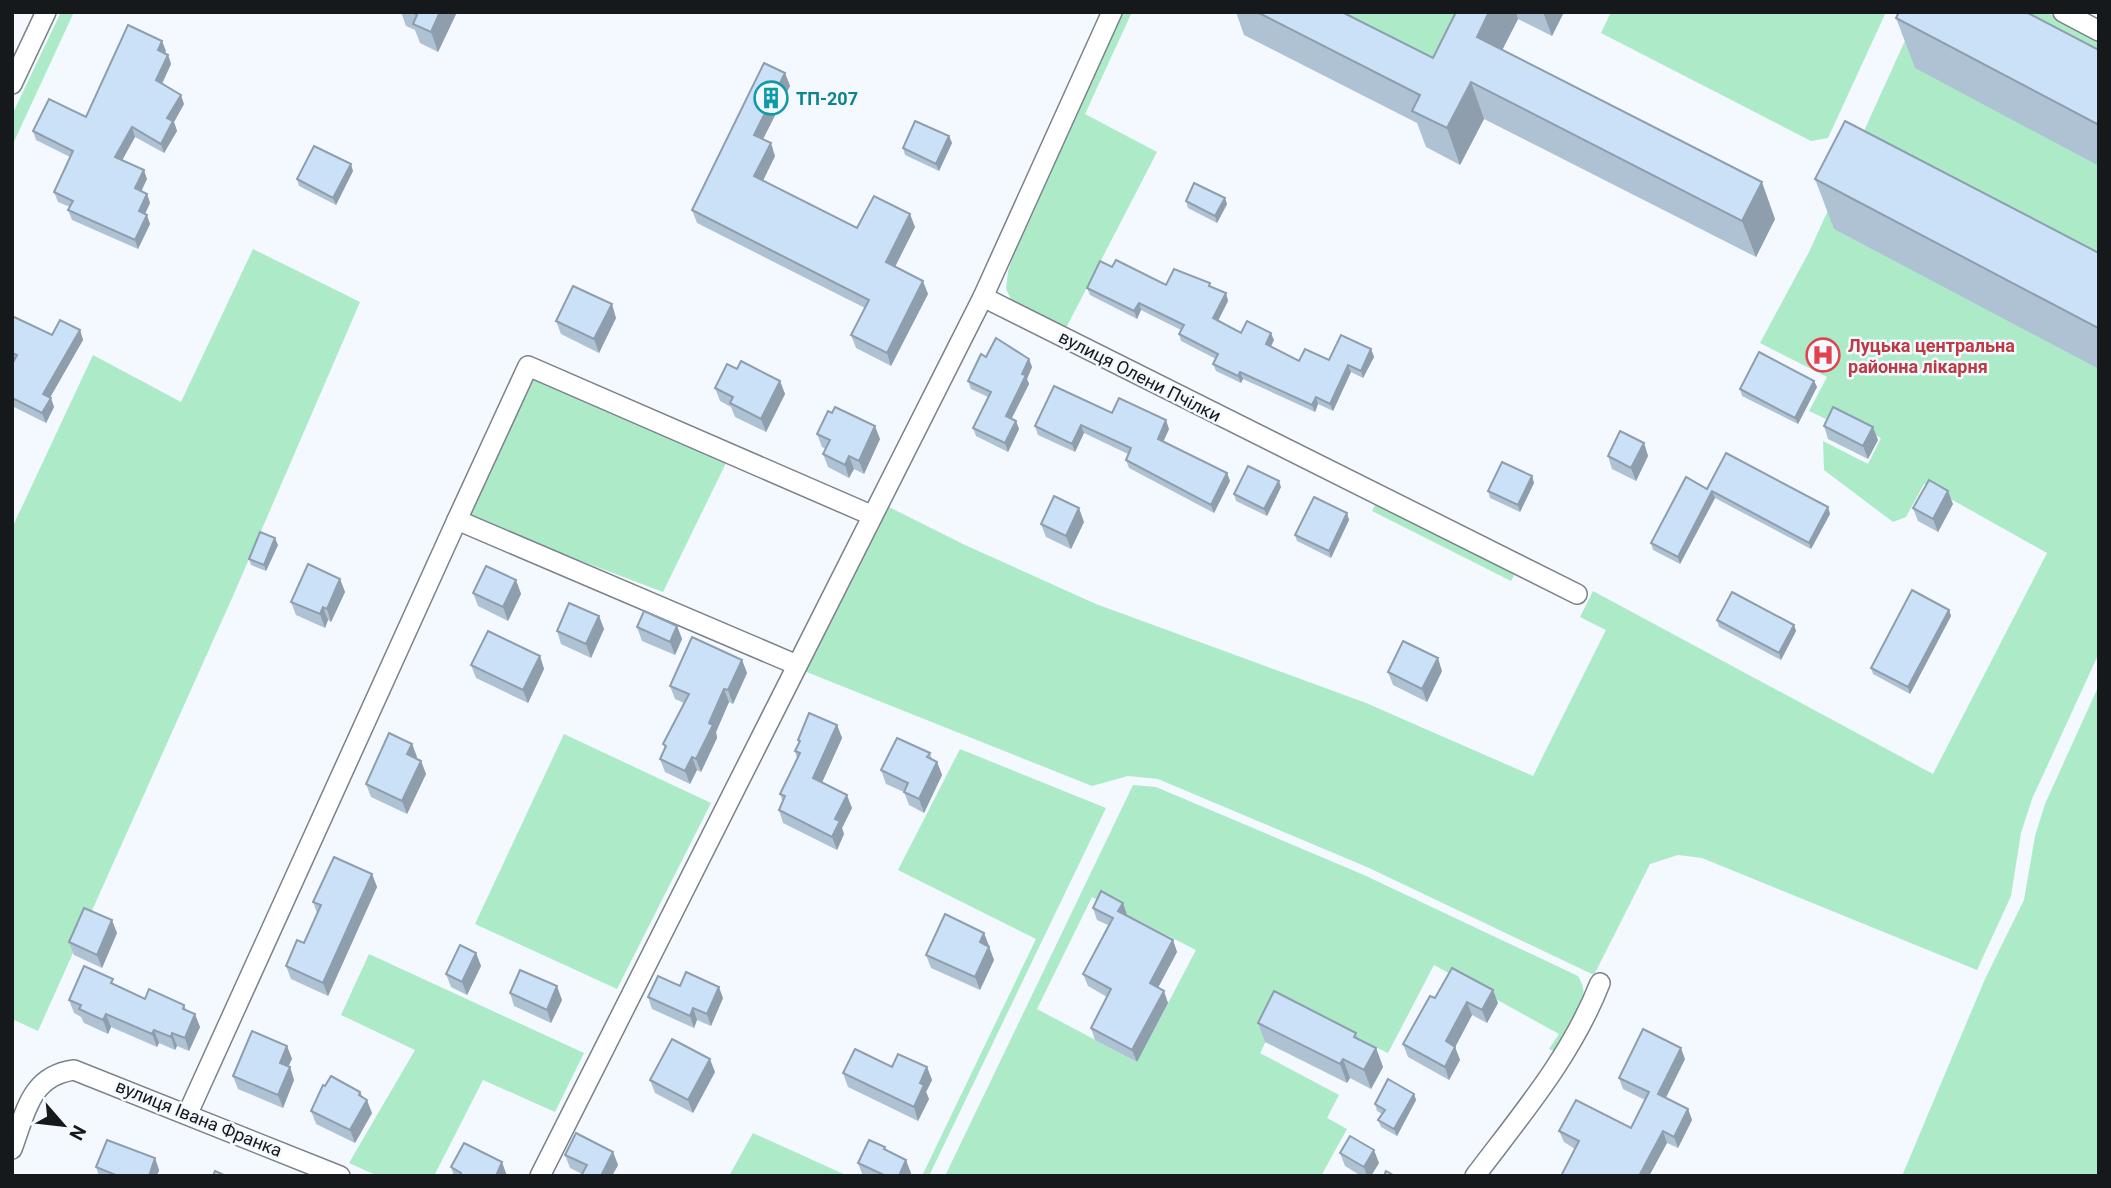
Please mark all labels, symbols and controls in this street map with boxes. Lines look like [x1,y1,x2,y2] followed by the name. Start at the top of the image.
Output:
[752,79,790,117] building icon: ТП-207
[796,88,858,109] place label: ТП-207
[1055,326,1225,426] street label: вулиця Олени Пчілки
[1848,335,2015,377] place label: Луцька центральна районна лікарня
[1804,336,1842,374] hospital icon: Луцька центральна районна лікарня
[113,1075,285,1161] street label: вулиця Івана Франка
[28,1090,98,1160] north arrow
[64,1121,91,1144] text: N

